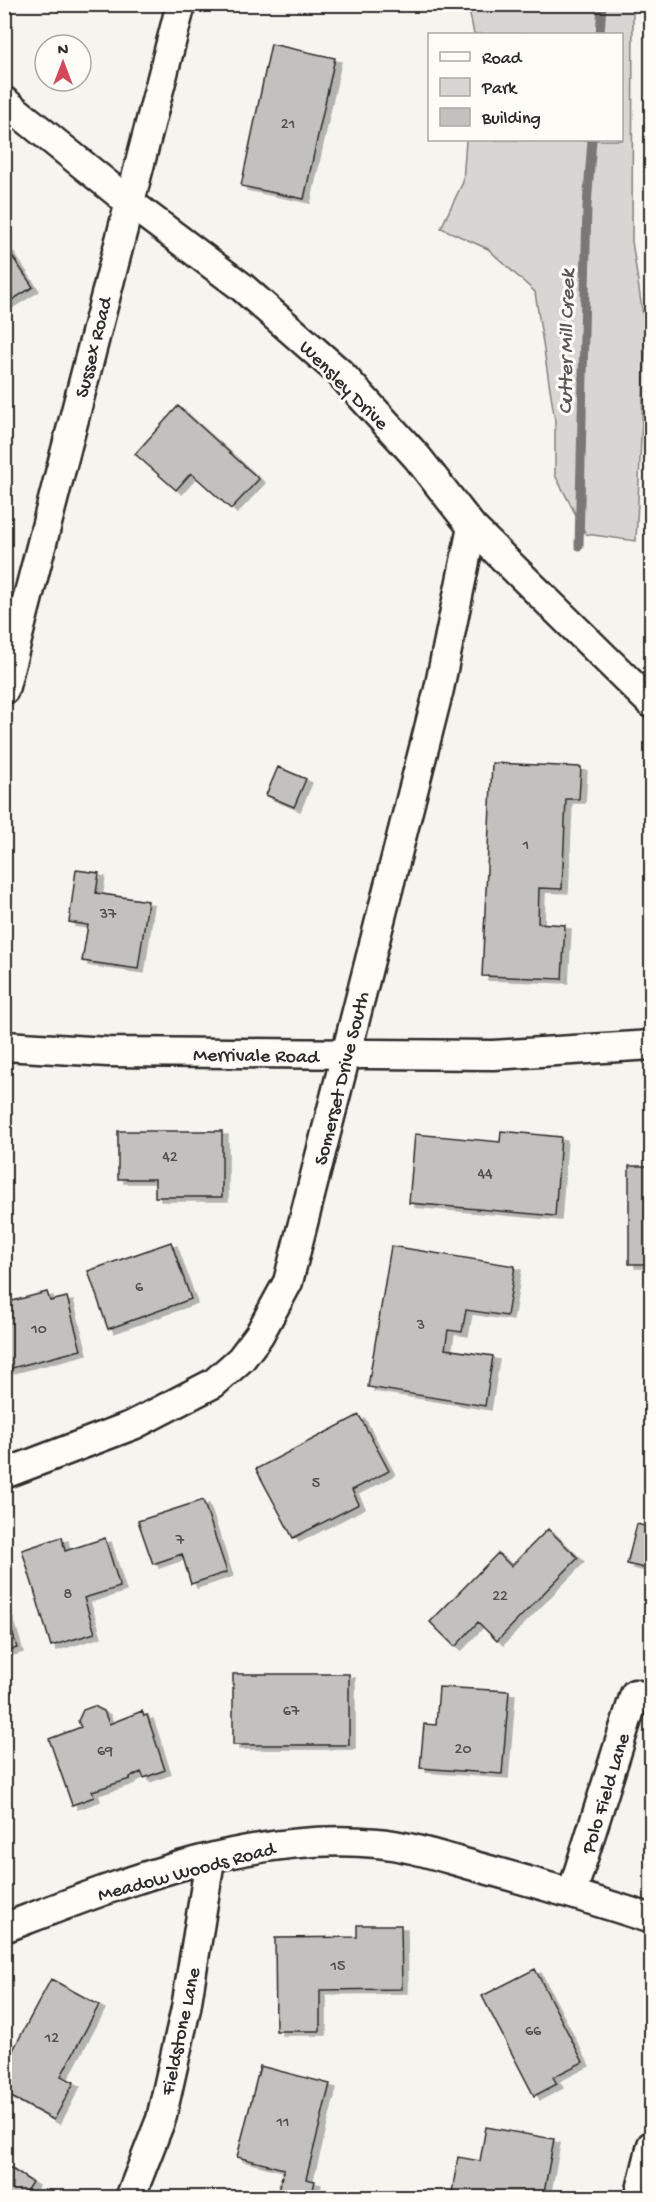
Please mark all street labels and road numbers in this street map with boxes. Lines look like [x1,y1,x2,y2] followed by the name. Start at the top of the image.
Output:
[72,293,120,400] street label: Sussex Road
[293,337,393,436] street label: Wensley Drive
[311,989,376,1168] street label: Somerset Drive South
[193,1045,321,1070] street label: Merrivale Road
[578,1730,637,1858] street label: Polo Field Lane
[96,1838,280,1908] street label: Meadow Woods Road
[157,1965,207,2099] street label: Fieldstone Lane

